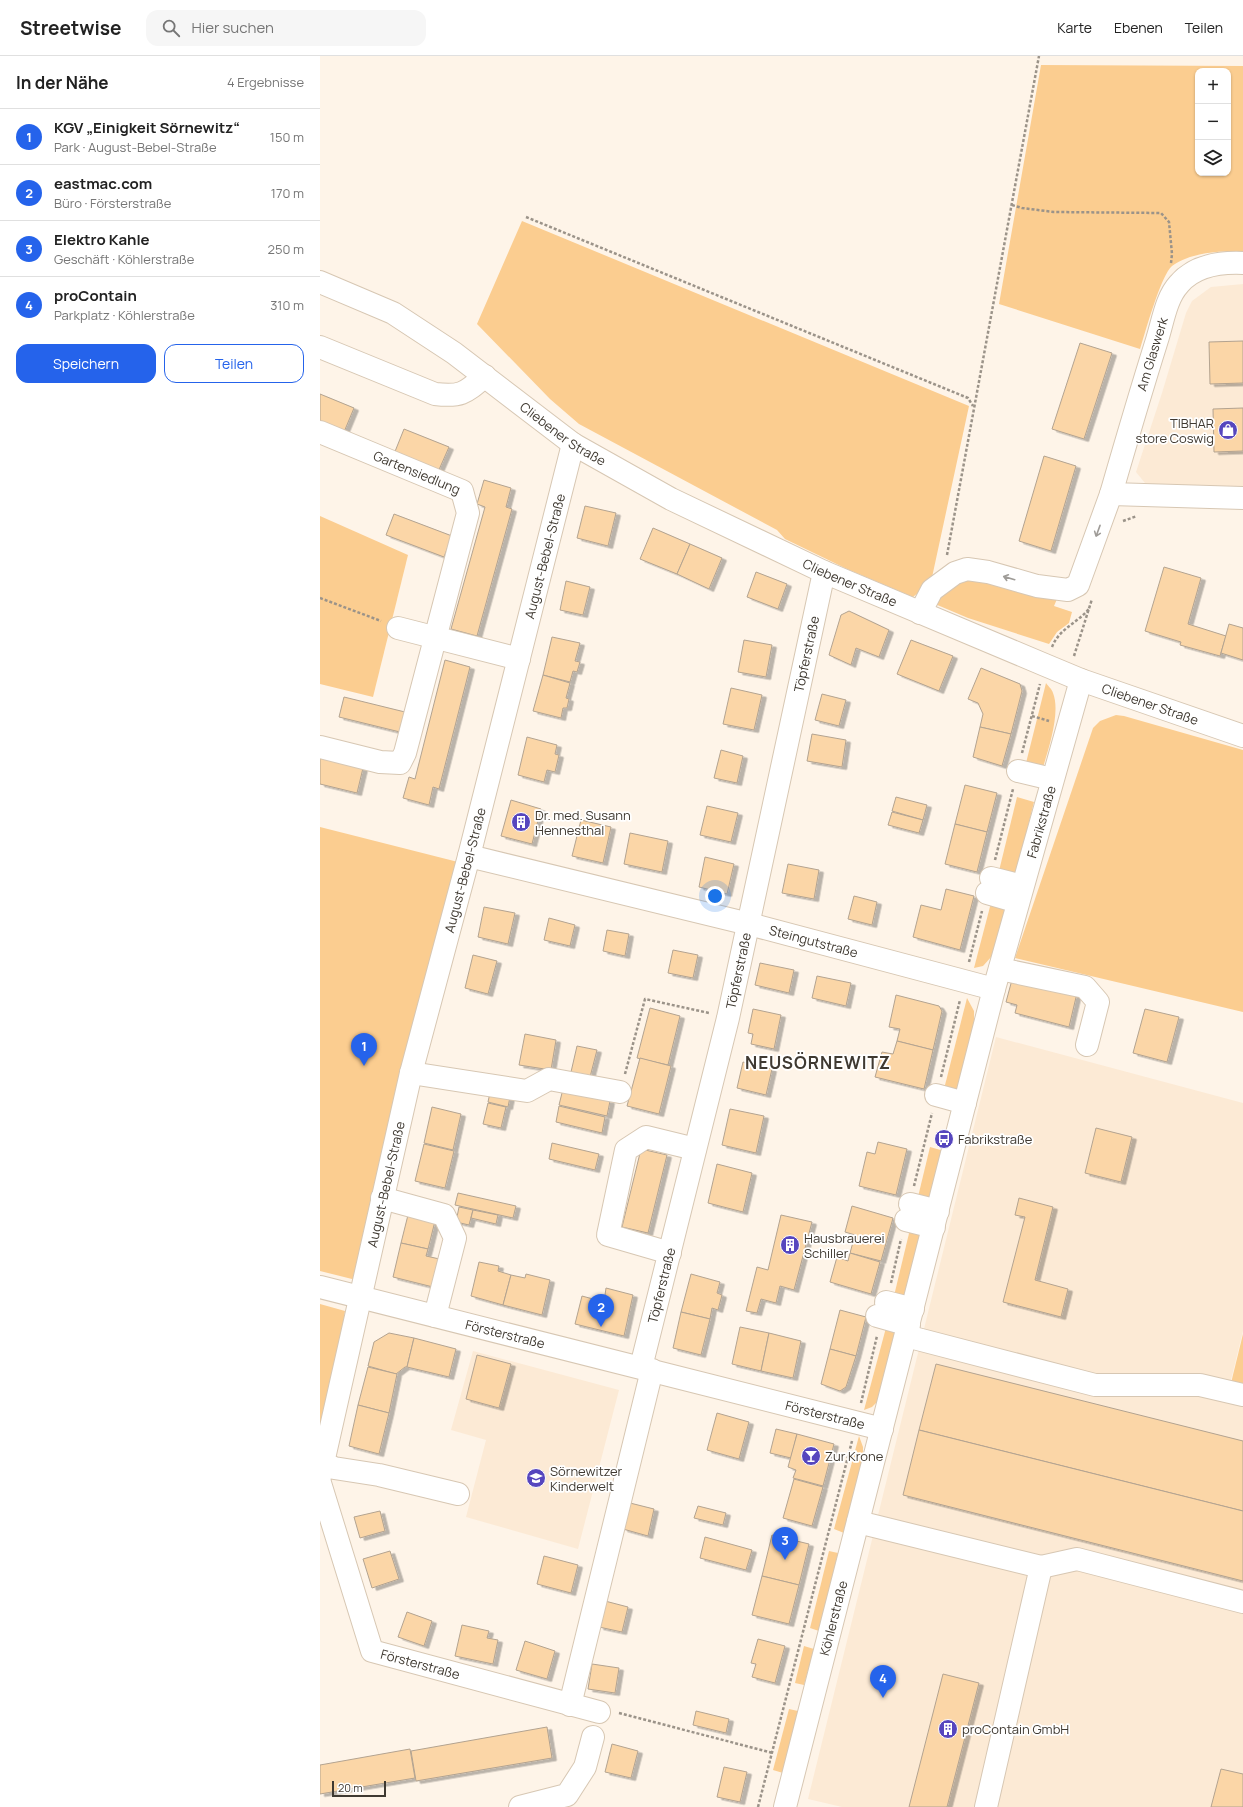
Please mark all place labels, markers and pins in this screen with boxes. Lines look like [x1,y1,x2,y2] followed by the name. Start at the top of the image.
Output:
[1136,414,1214,447] place label: TIBHAR store Coswig
[1217,419,1239,441] shop icon: TIBHAR store Coswig
[535,806,631,839] place label: Dr. med. Susann Hennesthal
[510,811,532,833] building icon: Dr. med. Susann Hennesthal
[351,1033,377,1066] pin: 1
[933,1128,955,1150] bus stop icon: Fabrikstraße
[958,1130,1033,1148] place label: Fabrikstraße
[804,1229,885,1262] place label: Hausbrauerei Schiller
[779,1234,801,1256] building icon: Hausbrauerei Schiller
[588,1294,614,1327] pin: 2
[800,1445,822,1467] bar icon: Zur Krone
[825,1447,884,1465] place label: Zur Krone
[550,1462,623,1495] place label: Sörnewitzer Kinderwelt
[525,1467,547,1489] school or university icon: Sörnewitzer Kinderwelt
[772,1527,798,1560] pin: 3
[870,1665,896,1698] pin: 4
[937,1718,959,1740] building icon: proContain GmbH
[962,1720,1069,1738] place label: proContain GmbH

